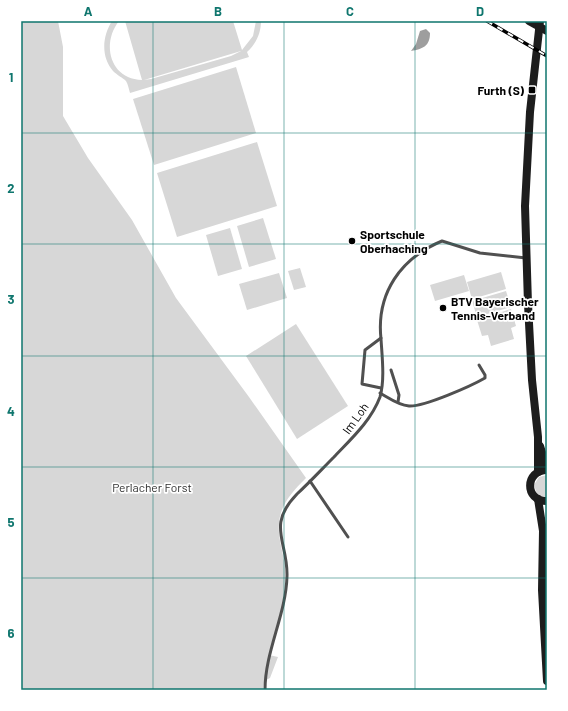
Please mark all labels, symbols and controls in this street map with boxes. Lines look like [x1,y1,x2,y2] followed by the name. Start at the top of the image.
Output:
[84,3,93,19] text: A
[214,3,222,19] text: B
[346,3,354,19] text: C
[476,3,484,19] text: D
[9,69,13,85] text: 1
[478,83,525,97] place label: Furth (S)
[527,85,537,95] marker: Furth (S)
[7,180,15,196] text: 2
[360,227,428,255] place label: Sportschule Oberhaching
[347,236,357,246] marker: Sportschule Oberhaching
[7,291,15,307] text: 3
[451,294,539,322] place label: BTV Bayerischer Tennis-Verband
[438,303,448,313] marker: BTV Bayerischer Tennis-Verband
[339,400,371,436] street label: Im Loh
[7,403,15,419] text: 4
[112,480,192,494] park label: Perlacher Forst
[7,514,15,530] text: 5
[8,625,15,641] text: 6

